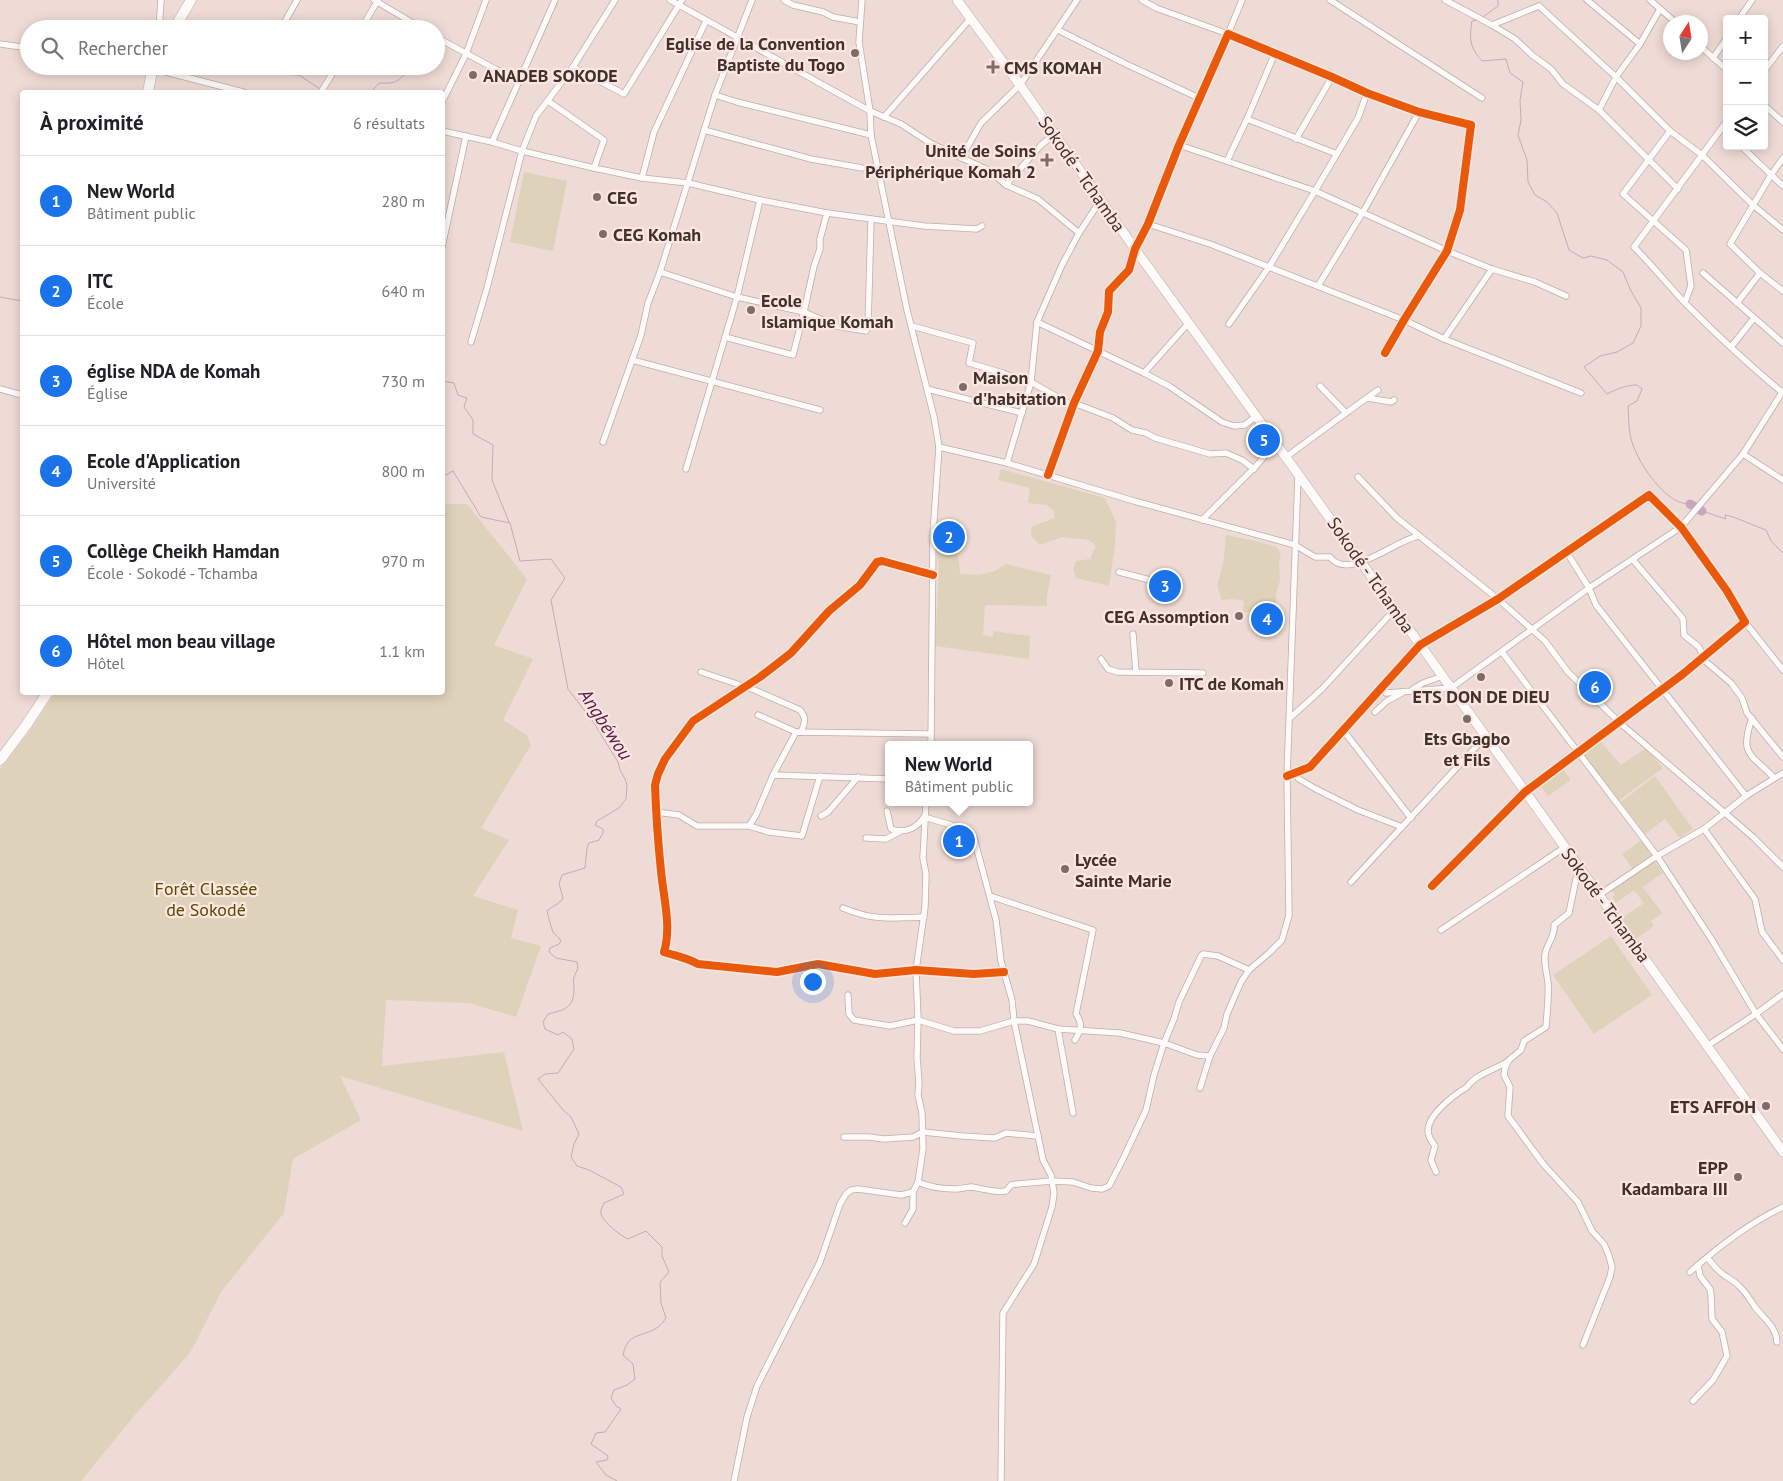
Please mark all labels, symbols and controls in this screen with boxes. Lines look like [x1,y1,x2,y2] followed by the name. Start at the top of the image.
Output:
[1663,15,1708,60] north arrow
[1723,15,1768,150] map controls
[1723,15,1768,60] button: +
[20,20,445,75] search box
[666,32,845,76] place label: Eglise de la Convention Baptiste du Togo
[38,34,66,62] icon: search
[78,36,168,60] text: Rechercher
[849,47,861,59] marker: Eglise de la Convention Baptiste du Togo
[1004,56,1102,79] place label: CMS KOMAH
[986,60,1000,74] marker: CMS KOMAH
[1723,60,1768,105] button: −
[483,64,618,87] place label: ANADEB SOKODE
[467,69,479,81] marker: ANADEB SOKODE
[1723,105,1768,150] button: layers
[40,109,144,136] text: À proximité
[1033,111,1131,237] street label: Sokodé - Tchamba
[353,113,425,133] text: 6 résultats
[865,139,1036,183] place label: Unité de Soins Périphérique Komah 2
[1040,153,1054,167] marker: Unité de Soins Périphérique Komah 2
[87,179,175,203] text: New World
[607,186,637,209] place label: CEG
[51,191,61,211] text: 1
[382,191,425,211] text: 280 m
[591,191,603,203] marker: CEG
[87,203,196,223] text: Bâtiment public
[613,223,701,246] place label: CEG Komah
[597,228,609,240] marker: CEG Komah
[87,269,113,293] text: ITC
[51,281,61,301] text: 2
[382,281,425,301] text: 640 m
[761,289,894,333] place label: Ecole Islamique Komah
[87,293,124,313] text: École
[745,304,757,316] marker: Ecole Islamique Komah
[87,359,260,383] text: église NDA de Komah
[973,366,1066,410] place label: Maison d'habitation
[51,371,61,391] text: 3
[382,371,425,391] text: 730 m
[957,381,969,393] marker: Maison d'habitation
[87,383,128,403] text: Église
[1248,421,1280,459] pin: 5
[87,449,240,473] text: Ecole d'Application
[51,461,61,481] text: 4
[382,461,425,481] text: 800 m
[87,473,156,493] text: Université
[1322,512,1420,638] street label: Sokodé - Tchamba
[933,518,965,556] pin: 2
[87,539,280,563] text: Collège Cheikh Hamdan
[51,551,61,571] text: 5
[382,551,425,571] text: 970 m
[87,563,258,583] text: École · Sokodé - Tchamba
[1149,567,1181,605] pin: 3
[1251,600,1283,638] pin: 4
[1104,605,1229,628] place label: CEG Assomption
[1233,610,1245,622] marker: CEG Assomption
[87,629,275,653] text: Hôtel mon beau village
[51,641,61,661] text: 6
[379,641,425,661] text: 1.1 km
[87,653,124,673] text: Hôtel
[1579,668,1611,706] pin: 6
[1475,671,1487,683] marker: ETS DON DE DIEU
[1179,672,1284,695] place label: ITC de Komah
[1163,677,1175,689] marker: ITC de Komah
[573,683,638,765] water label: Angbéwou
[1413,685,1549,708] place label: ETS DON DE DIEU
[1461,713,1473,725] marker: Ets Gbagbo et Fils
[1424,727,1510,771] place label: Ets Gbagbo et Fils
[885,741,1033,806] popup
[905,752,992,776] text: New World
[905,776,1013,796] text: Bâtiment public
[943,822,975,860] pin: 1
[1557,843,1655,967] street label: Sokodé - Tchamba
[1075,848,1172,892] place label: Lycée Sainte Marie
[1059,863,1071,875] marker: Lycée Sainte Marie
[155,877,257,921] park label: Forêt Classée de Sokodé
[800,969,826,995] your location
[1670,1095,1756,1118] place label: ETS AFFOH
[1760,1100,1772,1112] marker: ETS AFFOH
[1621,1156,1728,1200] place label: EPP Kadambara III
[1732,1171,1744,1183] marker: EPP Kadambara III

